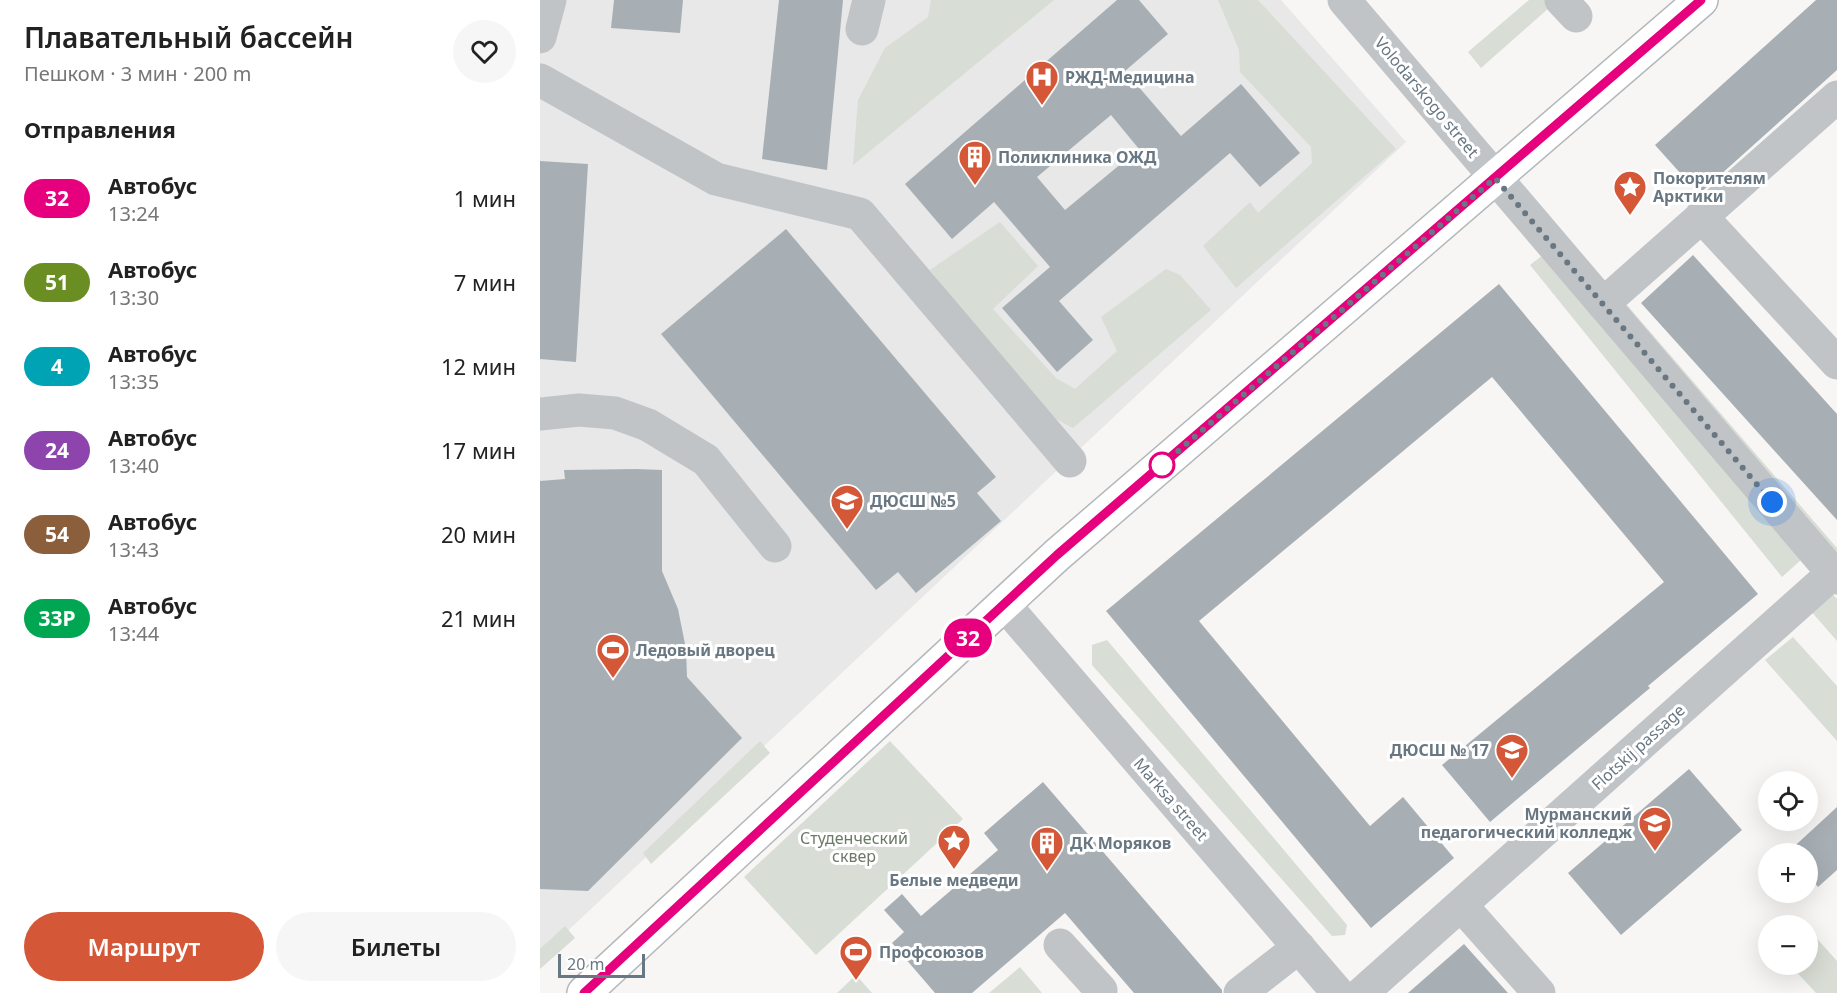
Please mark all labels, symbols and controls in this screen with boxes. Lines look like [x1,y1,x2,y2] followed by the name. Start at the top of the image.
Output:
[24,18,354,56] text: Плавательный бассейн
[453,20,516,83] button: heart
[1370,32,1484,162] street label: Volodarskogo street
[1024,59,1060,106] hospital icon: РЖД-Медицина
[24,60,251,87] text: Пешком · 3 мин · 200 m
[1065,66,1195,88] place label: РЖД-Медицина
[24,114,176,144] text: Отправления
[957,139,993,186] building icon: Поликлиника ОЖД
[998,146,1157,168] place label: Поликлиника ОЖД
[1653,167,1766,207] place label: Покорителям Арктики
[1612,169,1648,216] place icon: Покорителям Арктики
[108,170,197,200] text: Автобус
[454,183,516,213] text: 1 мин
[45,184,69,212] text: 32
[108,200,159,227] text: 13:24
[108,254,197,284] text: Автобус
[454,267,516,297] text: 7 мин
[45,268,69,296] text: 51
[108,284,159,311] text: 13:30
[108,338,197,368] text: Автобус
[441,351,516,381] text: 12 мин
[51,352,63,380] text: 4
[108,368,159,395] text: 13:35
[108,422,197,452] text: Автобус
[441,435,516,465] text: 17 мин
[45,436,69,464] text: 24
[108,452,159,479] text: 13:40
[1149,452,1175,478] unlabelled marker
[829,483,865,530] school or university icon: ДЮСШ №5
[1757,487,1787,517] your location
[870,490,956,512] place label: ДЮСШ №5
[108,506,197,536] text: Автобус
[441,519,516,549] text: 20 мин
[45,520,69,548] text: 54
[108,536,159,563] text: 13:43
[108,590,197,620] text: Автобус
[441,603,516,633] text: 21 мин
[38,604,76,632] text: 33Р
[941,618,995,658] line badge: 32
[108,620,159,647] text: 13:44
[956,624,980,652] text: 32
[595,632,631,679] sports icon: Ледовый дворец
[636,639,775,661] place label: Ледовый дворец
[1587,699,1689,795] street label: Flotskij passage
[1494,732,1530,779] school or university icon: ДЮСШ № 17
[1390,739,1489,761] place label: ДЮСШ № 17
[1129,753,1213,845] street label: Marksa street
[1758,771,1818,975] map controls
[1758,771,1818,831] button: locate
[1421,803,1632,843] place label: Мурманский педагогический колледж
[1637,805,1673,852] school or university icon: Мурманский педагогический колледж
[936,823,972,870] place icon: Белые медведи
[1029,825,1065,872] building icon: ДК Моряков
[800,827,908,867] park label: Студенческий сквер
[1070,832,1171,854] place label: ДК Моряков
[1758,843,1818,903] button: +
[889,869,1019,891] place label: Белые медведи
[24,912,264,981] button: Маршрут
[276,912,516,981] button: Билеты
[1758,915,1818,975] button: −
[838,934,874,981] sports icon: Профсоюзов
[879,941,984,963] place label: Профсоюзов
[558,951,645,978] scale bar
[567,953,604,975] text: 20 m

